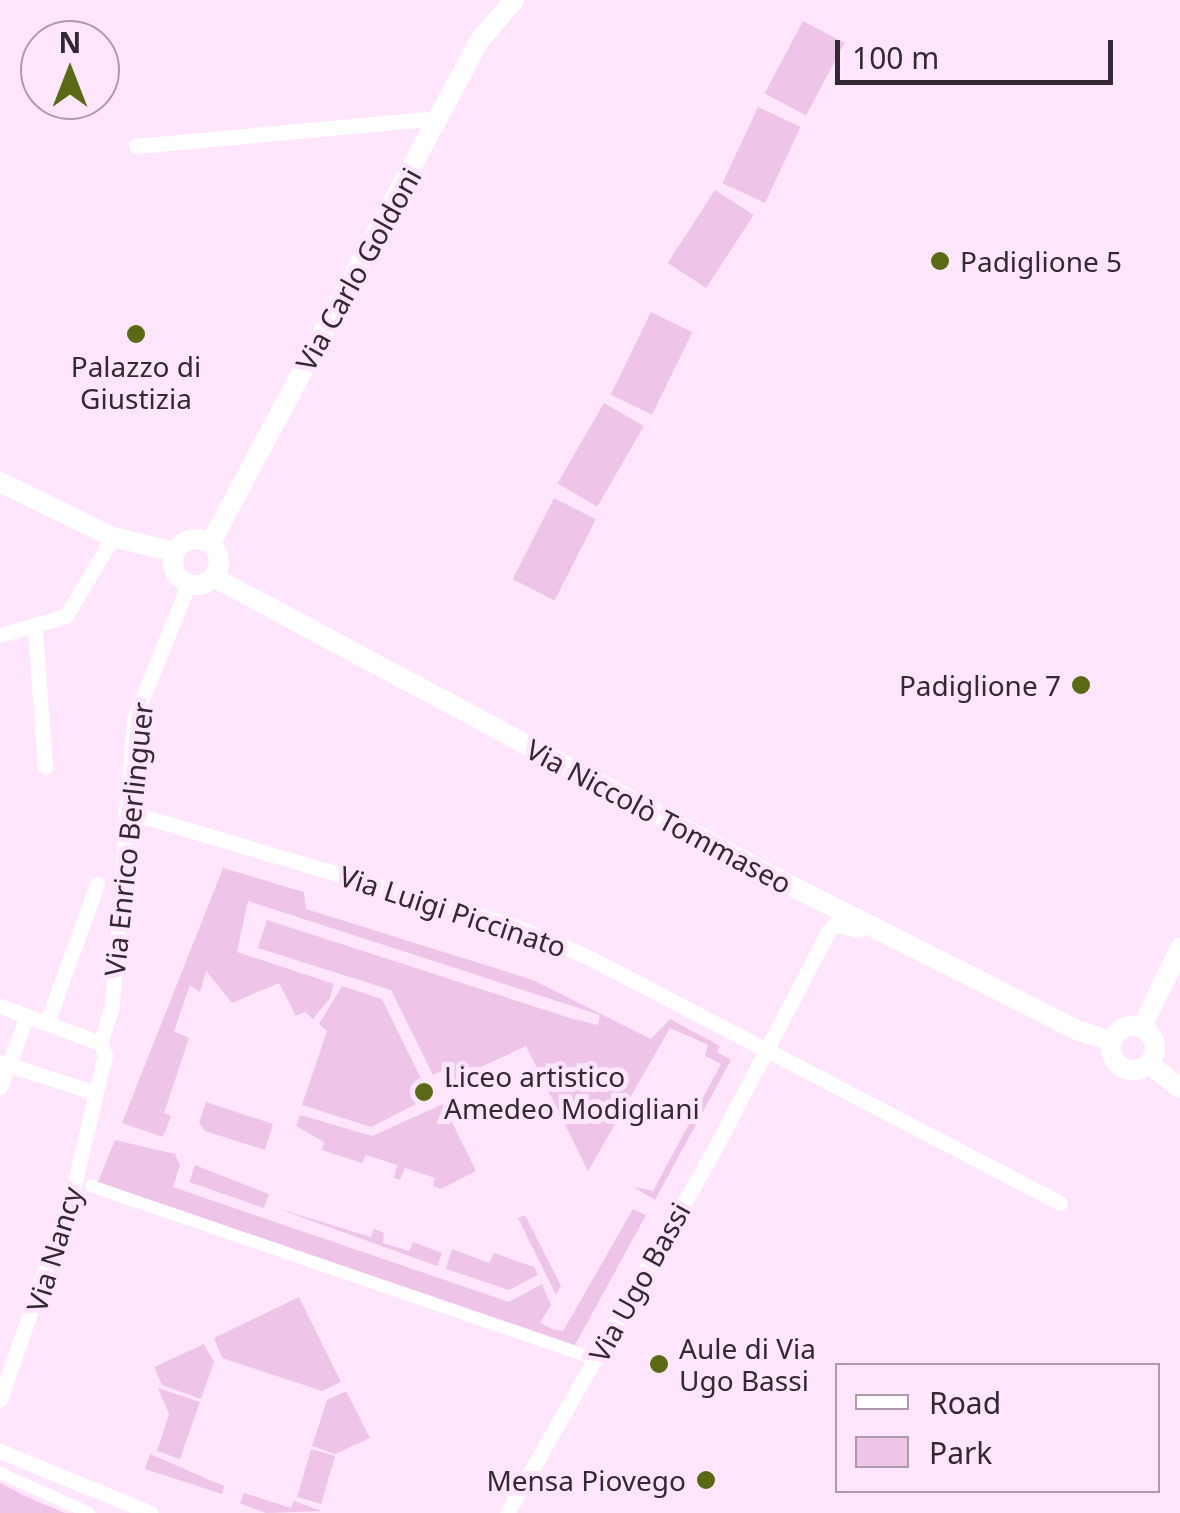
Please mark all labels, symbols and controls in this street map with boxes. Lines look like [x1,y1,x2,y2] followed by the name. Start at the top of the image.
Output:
[20,20,120,120] north arrow
[840,20,1118,82] scale bar
[59,23,81,61] text: N
[852,37,939,78] text: 100 m
[288,162,428,376] street label: Via Carlo Goldoni
[960,244,1122,278] place label: Padiglione 5
[929,250,951,272] marker: Padiglione 5
[125,323,147,345] marker: Palazzo di Giustizia
[71,349,201,415] place label: Palazzo di Giustizia
[899,668,1061,702] place label: Padiglione 7
[1070,674,1092,696] marker: Padiglione 7
[97,700,159,978] street label: Via Enrico Berlinguer
[521,732,797,900] street label: Via Niccolò Tommaseo
[335,859,571,963] street label: Via Luigi Piccinato
[444,1059,700,1125] place label: Liceo artistico Amedeo Modigliani
[413,1081,435,1103] marker: Liceo artistico Amedeo Modigliani
[19,1182,89,1316] street label: Via Nancy
[581,1197,697,1367] street label: Via Ugo Bassi
[679,1331,816,1397] place label: Aule di Via Ugo Bassi
[648,1353,670,1375] marker: Aule di Via Ugo Bassi
[835,1363,1160,1493] legend
[929,1382,1001,1423] text: Road
[929,1432,992,1473] text: Park
[486,1463,686,1497] place label: Mensa Piovego
[695,1469,717,1491] marker: Mensa Piovego

